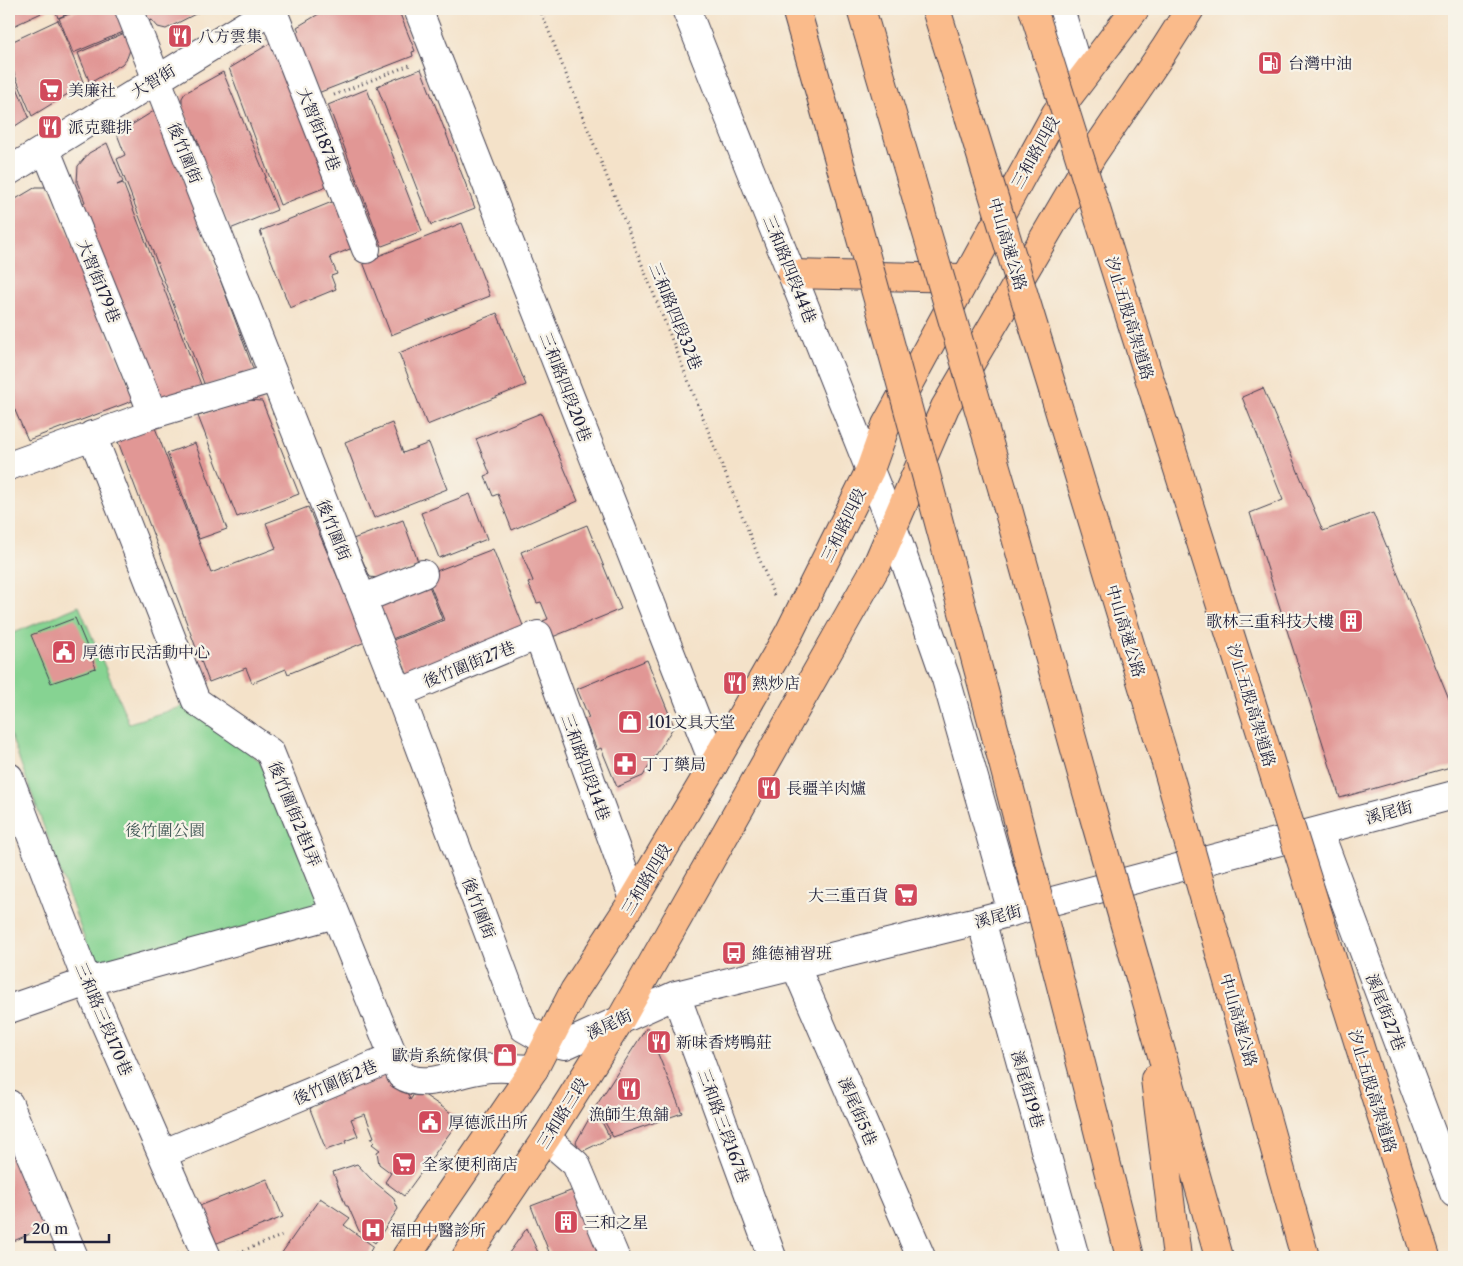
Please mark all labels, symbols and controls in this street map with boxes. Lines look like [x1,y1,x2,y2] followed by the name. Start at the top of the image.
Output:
[167,23,193,49] restaurant icon: 八方雲集
[198,26,262,46] place label: 八方雲集
[1257,50,1283,76] fuel station icon: 台灣中油
[1288,53,1352,73] place label: 台灣中油
[127,60,179,102] street label: 大智街
[38,77,64,103] supermarket icon: 美廉社
[68,80,116,100] place label: 美廉社
[293,84,345,174] street label: 大智街187巷
[1007,112,1063,192] street label: 三和路四段
[37,114,63,140] restaurant icon: 派克雞排
[68,117,132,137] place label: 派克雞排
[164,120,206,186] street label: 後竹圍街
[984,195,1032,293] street label: 中山高速公路
[759,212,821,326] street label: 三和路四段44巷
[73,236,125,326] street label: 大智街179巷
[1102,254,1158,382] street label: 汐止五股高架道路
[645,259,707,373] street label: 三和路四段32巷
[536,330,596,444] street label: 三和路四段20巷
[816,485,870,565] street label: 三和路四段
[313,497,355,563] street label: 後竹圍街
[1102,582,1150,680] street label: 中山高速公路
[1338,608,1364,634] building icon: 歌林三重科技大樓
[1206,611,1334,631] place label: 歌林三重科技大樓
[420,637,518,691] street label: 後竹圍街27巷
[51,639,77,665] public building icon: 厚德市民活動中心
[1224,641,1280,769] street label: 汐止五股高架道路
[82,642,210,662] place label: 厚德市民活動中心
[722,670,748,696] restaurant icon: 熱炒店
[752,673,800,693] place label: 熱炒店
[617,709,643,735] shop icon: 101文具天堂
[557,711,615,823] street label: 三和路四段14巷
[648,712,736,732] place label: 101文具天堂
[612,751,638,777] pharmacy icon: 丁丁藥局
[642,754,706,774] place label: 丁丁藥局
[265,758,325,870] street label: 後竹圍街2巷1弄
[756,775,782,801] restaurant icon: 長疆羊肉爐
[786,778,866,798] place label: 長疆羊肉爐
[1363,796,1415,828] street label: 溪尾街
[125,820,205,840] park label: 後竹圍公園
[617,840,675,918] street label: 三和路四段
[458,875,500,941] street label: 後竹圍街
[893,882,919,908] supermarket icon: 大三重百貨
[808,885,888,905] place label: 大三重百貨
[972,900,1024,932] street label: 溪尾街
[721,940,747,966] bus stop icon: 維德補習班
[752,943,832,963] place label: 維德補習班
[71,960,137,1078] street label: 三和路三段170巷
[1216,971,1262,1069] street label: 中山高速公路
[1362,971,1410,1053] street label: 溪尾街27巷
[583,1005,635,1043] street label: 溪尾街
[1345,1027,1401,1155] street label: 汐止五股高架道路
[646,1029,672,1055] restaurant icon: 新味香烤鴨莊
[676,1032,772,1052] place label: 新味香烤鴨莊
[492,1042,518,1068] shop icon: 歐肯系統傢俱
[392,1045,488,1065] place label: 歐肯系統傢俱
[1007,1048,1049,1130] street label: 溪尾街19巷
[290,1055,380,1109] street label: 後竹圍街2巷
[694,1066,754,1186] street label: 三和路三段167巷
[532,1074,592,1152] street label: 三和路三段
[835,1074,881,1148] street label: 溪尾街5巷
[616,1076,642,1102] restaurant icon: 漁師生魚舖
[589,1104,669,1124] place label: 漁師生魚舖
[417,1109,443,1135] public building icon: 厚德派出所
[448,1112,528,1132] place label: 厚德派出所
[391,1151,417,1177] supermarket icon: 全家便利商店
[422,1154,518,1174] place label: 全家便利商店
[553,1209,579,1235] building icon: 三和之星
[25,1211,109,1243] scale bar
[584,1212,648,1232] place label: 三和之星
[360,1217,386,1243] hospital icon: 福田中醫診所
[32,1219,68,1238] text: 20 m
[390,1220,486,1240] place label: 福田中醫診所

